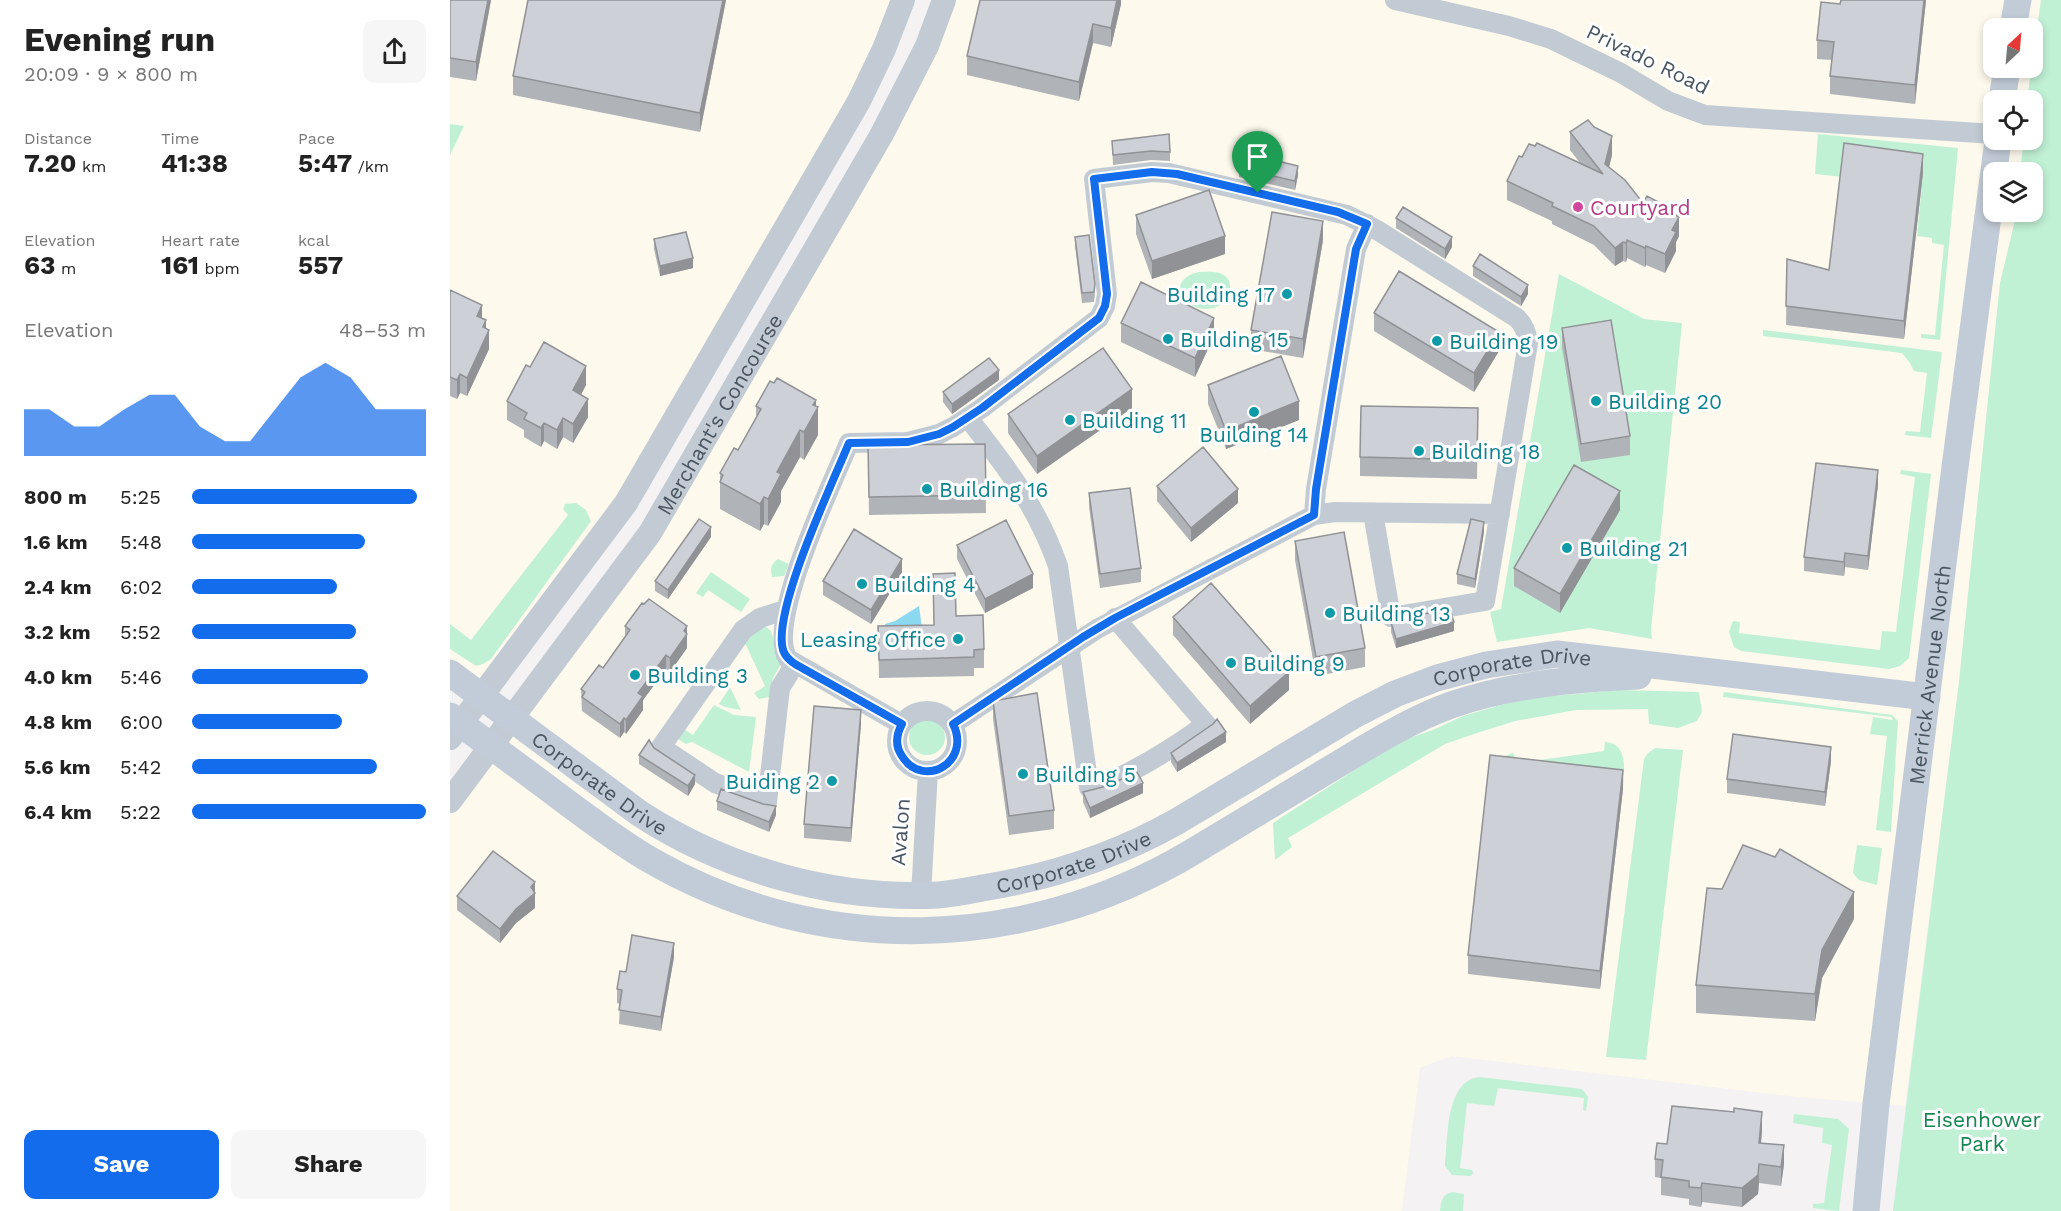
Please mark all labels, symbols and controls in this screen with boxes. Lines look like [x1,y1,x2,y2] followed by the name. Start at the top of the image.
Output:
[1582,18,1714,100] street label: Privado Road
[1983,18,2043,78] north arrow
[1983,18,2043,222] map controls
[24,20,215,59] text: Evening run
[363,20,426,83] button: share
[24,62,198,86] text: 20:09 · 9 × 800 m
[1983,90,2043,150] button: locate
[24,129,92,148] text: Distance
[161,129,199,148] text: Time
[298,129,335,148] text: Pace
[1232,131,1283,193] pin
[1241,140,1274,173] icon: arrive
[24,148,76,178] text: 7.20
[161,148,228,178] text: 41:38
[298,148,352,178] text: 5:47
[76,157,106,176] text: km
[352,157,389,176] text: /km
[1983,162,2043,222] button: layers
[1590,195,1691,220] place label: Courtyard
[1571,200,1585,214] marker: Courtyard
[24,231,95,250] text: Elevation
[161,231,240,250] text: Heart rate
[298,231,330,250] text: kcal
[24,250,55,280] text: 63
[161,250,199,280] text: 161
[298,250,343,280] text: 557
[55,259,76,278] text: m
[199,259,240,278] text: bpm
[1167,282,1275,307] place label: Building 17
[1280,287,1294,301] marker: Building 17
[651,309,787,519] street label: Merchant's Concourse
[24,318,113,342] text: Elevation
[339,318,426,342] text: 48–53 m
[1180,327,1289,352] place label: Building 15
[1449,329,1559,354] place label: Building 19
[1161,332,1175,346] marker: Building 15
[1430,334,1444,348] marker: Building 19
[1608,389,1722,414] place label: Building 20
[1589,394,1603,408] marker: Building 20
[1247,405,1261,419] marker: Building 14
[1082,408,1187,433] place label: Building 11
[1063,413,1077,427] marker: Building 11
[1199,422,1309,447] place label: Building 14
[1431,439,1540,464] place label: Building 18
[1412,444,1426,458] marker: Building 18
[939,477,1048,502] place label: Building 16
[920,482,934,496] marker: Building 16
[24,485,87,509] text: 800 m
[120,485,161,509] text: 5:25
[24,530,88,554] text: 1.6 km
[120,530,162,554] text: 5:48
[1579,536,1688,561] place label: Building 21
[1560,541,1574,555] marker: Building 21
[1903,563,1955,786] street label: Merrick Avenue North
[874,572,976,597] place label: Building 4
[24,575,92,599] text: 2.4 km
[120,575,162,599] text: 6:02
[855,577,869,591] marker: Building 4
[1342,601,1451,626] place label: Building 13
[1323,606,1337,620] marker: Building 13
[24,620,91,644] text: 3.2 km
[120,620,161,644] text: 5:52
[800,627,946,652] place label: Leasing Office
[951,632,965,646] marker: Leasing Office
[1430,641,1593,691] street label: Corporate Drive
[1243,651,1345,676] place label: Building 9
[1224,656,1238,670] marker: Building 9
[647,663,748,688] place label: Building 3
[24,665,92,689] text: 4.0 km
[120,665,162,689] text: 5:46
[628,668,642,682] marker: Building 3
[24,710,92,734] text: 4.8 km
[120,710,163,734] text: 6:00
[527,726,672,840] street label: Corporate Drive
[24,755,91,779] text: 5.6 km
[120,755,161,779] text: 5:42
[1035,762,1136,787] place label: Building 5
[1016,767,1030,781] marker: Building 5
[725,769,820,794] place label: Buiding 2
[825,774,839,788] marker: Buiding 2
[885,797,915,867] street label: Avalon
[24,800,92,824] text: 6.4 km
[120,800,161,824] text: 5:22
[994,825,1155,898] street label: Corporate Drive
[1923,1107,2042,1156] park label: Eisenhower Park
[24,1130,219,1199] button: Save
[231,1130,426,1199] button: Share

